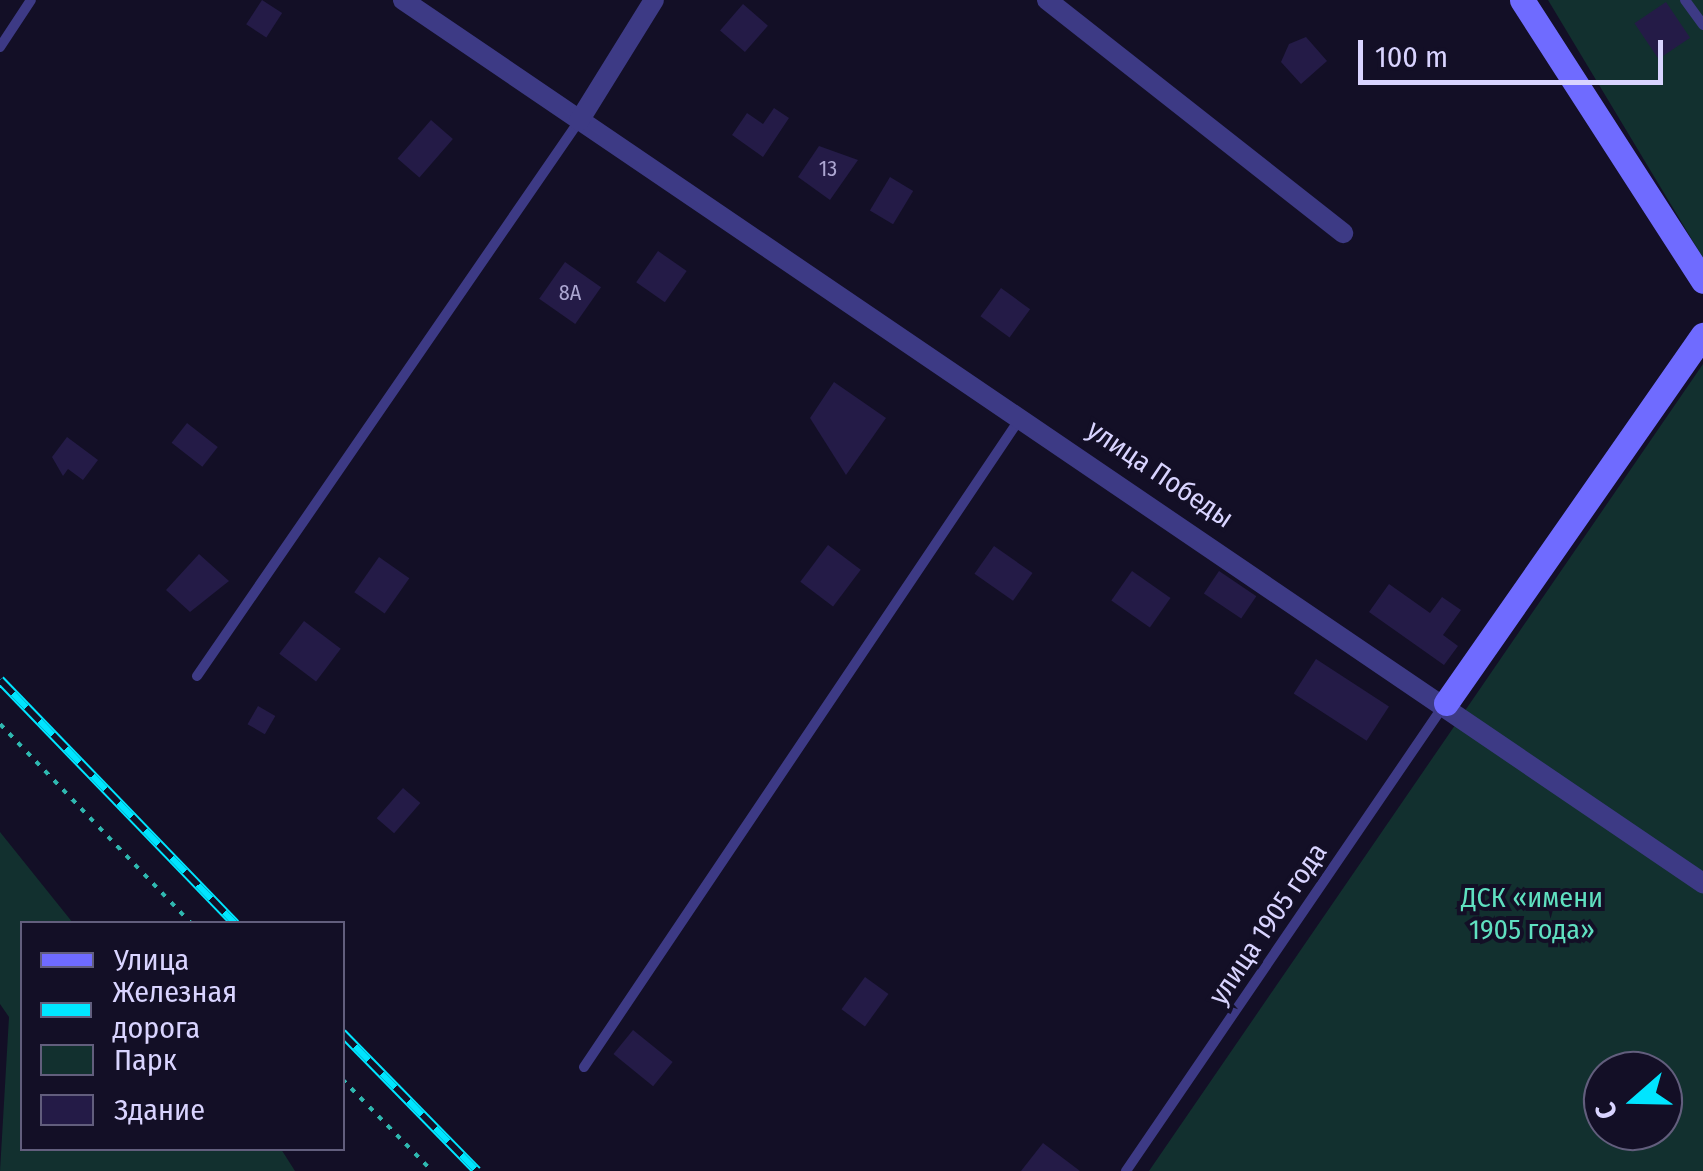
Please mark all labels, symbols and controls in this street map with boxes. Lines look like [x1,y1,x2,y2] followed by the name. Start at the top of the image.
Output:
[1363,20,1668,82] scale bar
[1375,39,1448,75] text: 100 m
[819,156,837,182] house number: 13
[559,280,581,306] house number: 8А
[1080,413,1240,535] street label: улица Победы
[1202,837,1334,1011] street label: улица 1905 года
[1461,881,1603,947] park label: ДСК «имени 1905 года»
[20,921,345,1151] legend
[114,942,189,978] text: Улица
[112,974,237,1046] text: Железная дорога
[114,1042,177,1078] text: Парк
[1583,1051,1683,1151] north arrow
[114,1092,205,1128] text: Здание
[1588,1098,1624,1123] text: С

